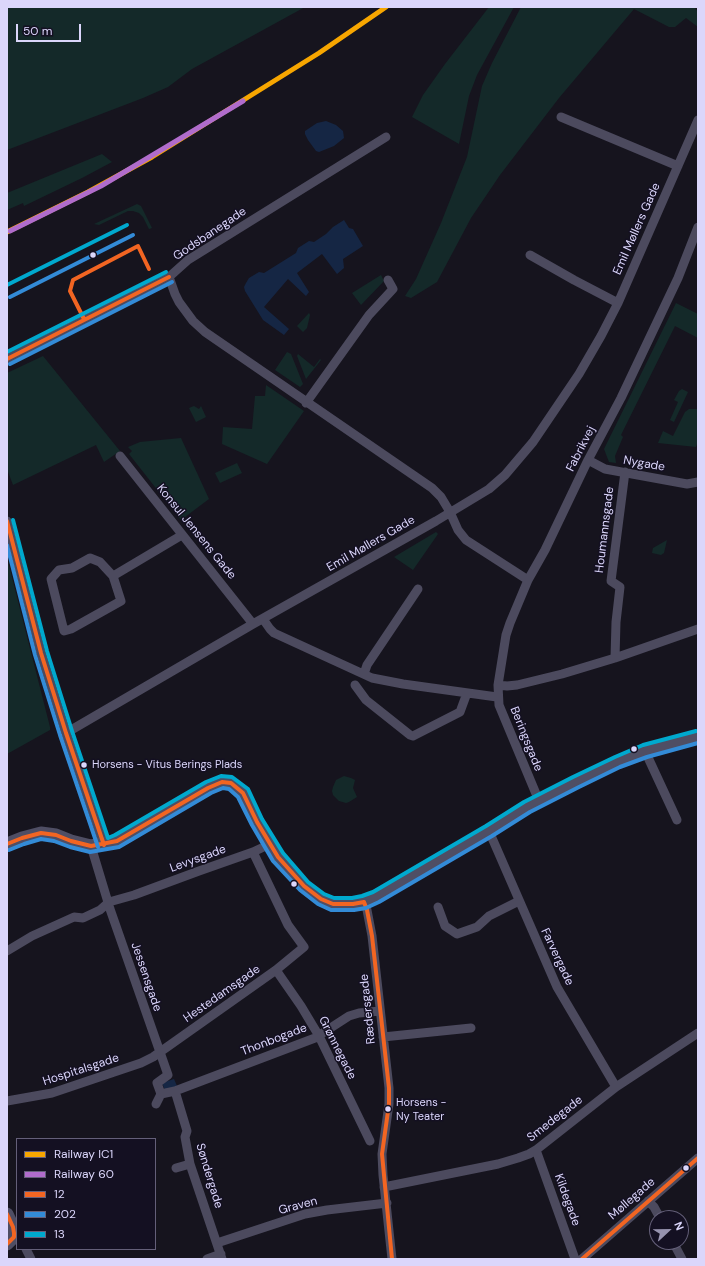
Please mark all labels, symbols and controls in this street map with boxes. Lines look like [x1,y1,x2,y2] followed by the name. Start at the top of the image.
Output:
[18,16,83,42] scale bar
[23,23,52,39] text: 50 m
[610,181,664,277] street label: Emil Møllers Gade
[171,204,249,264] street label: Godsbanegade
[88,250,98,260] unlabelled marker
[563,424,599,474] street label: Fabrikvej
[622,453,666,475] street label: Nygade
[153,482,239,582] street label: Konsul Jensens Gade
[593,486,617,574] street label: Houmannsgade
[324,513,418,575] street label: Emil Møllers Gade
[506,705,546,773] street label: Beringsgade
[629,744,639,754] unlabelled marker
[92,758,242,772] place label: Horsens - Vitus Berings Plads
[79,760,89,770] marker: Horsens - Vitus Berings Plads
[168,842,228,876] street label: Levysgade
[289,879,299,889] unlabelled marker
[537,926,577,988] street label: Farvergade
[127,941,165,1013] street label: Jessensgade
[181,962,263,1026] street label: Hestedamsgade
[357,973,379,1045] street label: Rædersgade
[315,1014,359,1082] street label: Grønnegade
[239,1021,309,1059] street label: Thonbogade
[41,1051,121,1089] street label: Hospitalsgade
[524,1093,586,1145] street label: Smedegade
[396,1096,447,1122] place label: Horsens - Ny Teater
[383,1104,393,1114] marker: Horsens - Ny Teater
[16,1138,156,1250] legend
[192,1142,226,1210] street label: Søndergade
[54,1146,113,1162] text: Railway IC1
[681,1163,691,1173] unlabelled marker
[54,1166,114,1182] text: Railway 60
[551,1172,583,1228] street label: Kildegade
[606,1175,658,1223] street label: Møllegade
[54,1186,65,1202] text: 12
[277,1194,319,1218] street label: Graven
[54,1206,76,1222] text: 202
[649,1210,689,1250] north arrow
[671,1220,687,1232] text: N
[54,1226,65,1242] text: 13

